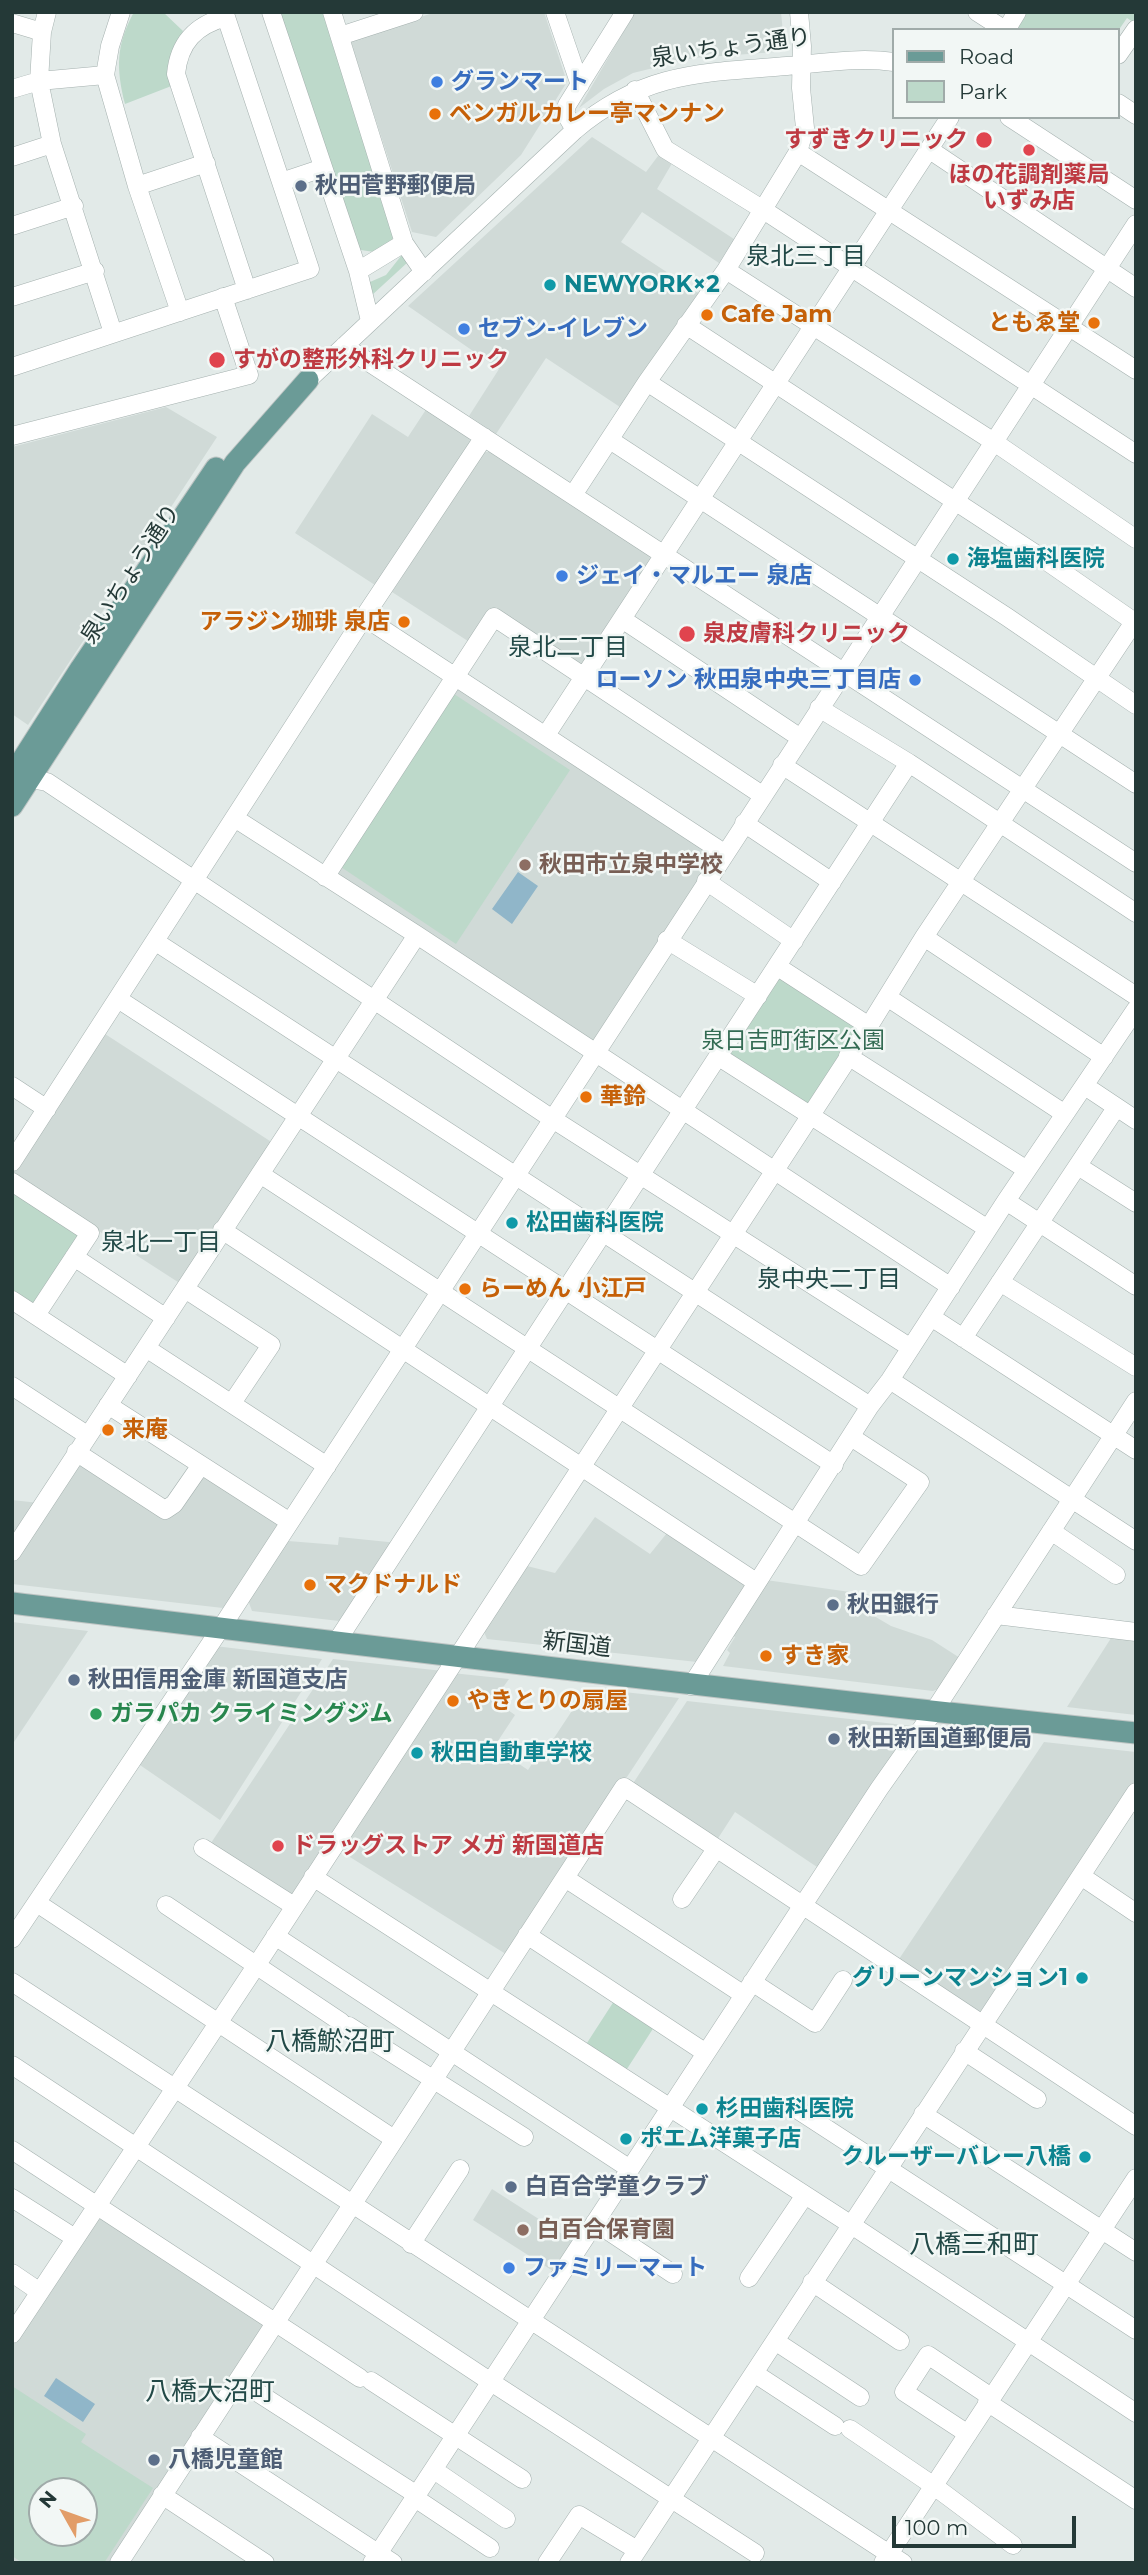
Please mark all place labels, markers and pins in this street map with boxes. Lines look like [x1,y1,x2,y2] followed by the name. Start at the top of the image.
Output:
[451,68,589,96] place label: グランマート
[429,74,445,90] marker: グランマート
[449,100,725,128] place label: ベンガルカレー亭マンナン
[427,106,443,122] marker: ベンガルカレー亭マンナン
[784,126,968,154] place label: すずきクリニック
[974,130,994,150] marker: すずきクリニック
[1021,142,1037,158] marker: ほの花調剤薬局 いずみ店
[949,161,1109,215] place label: ほの花調剤薬局 いずみ店
[315,172,476,200] place label: 秋田菅野郵便局
[293,178,309,194] marker: 秋田菅野郵便局
[564,271,720,299] place label: NEWYORK×2
[542,277,558,293] marker: NEWYORK×2
[721,301,832,329] place label: Cafe Jam
[699,307,715,323] marker: Cafe Jam
[988,309,1080,337] place label: ともゑ堂
[478,315,648,343] place label: セブン-イレブン
[1086,315,1102,331] marker: ともゑ堂
[456,321,472,337] marker: セブン-イレブン
[233,346,509,374] place label: すがの整形外科クリニック
[207,350,227,370] marker: すがの整形外科クリニック
[967,545,1105,573] place label: 海塩歯科医院
[945,551,961,567] marker: 海塩歯科医院
[576,562,813,590] place label: ジェイ・マルエー 泉店
[554,568,570,584] marker: ジェイ・マルエー 泉店
[199,608,390,636] place label: アラジン珈琲 泉店
[396,614,412,630] marker: アラジン珈琲 泉店
[703,620,910,648] place label: 泉皮膚科クリニック
[677,624,697,644] marker: 泉皮膚科クリニック
[595,666,901,694] place label: ローソン 秋田泉中央三丁目店
[907,672,923,688] marker: ローソン 秋田泉中央三丁目店
[539,851,723,879] place label: 秋田市立泉中学校
[517,857,533,873] marker: 秋田市立泉中学校
[600,1083,646,1111] place label: 華鈴
[578,1089,594,1105] marker: 華鈴
[526,1209,664,1237] place label: 松田歯科医院
[504,1215,520,1231] marker: 松田歯科医院
[479,1275,647,1303] place label: らーめん 小江戸
[457,1281,473,1297] marker: らーめん 小江戸
[122,1416,168,1444] place label: 来庵
[100,1422,116,1438] marker: 来庵
[324,1571,462,1599] place label: マクドナルド
[302,1577,318,1593] marker: マクドナルド
[847,1591,939,1619] place label: 秋田銀行
[825,1597,841,1613] marker: 秋田銀行
[780,1642,849,1670] place label: すき家
[758,1648,774,1664] marker: すき家
[88,1666,348,1694] place label: 秋田信用金庫 新国道支店
[66,1672,82,1688] marker: 秋田信用金庫 新国道支店
[467,1687,628,1715] place label: やきとりの扇屋
[445,1693,461,1709] marker: やきとりの扇屋
[110,1700,393,1728] place label: ガラパカ クライミングジム
[88,1706,104,1722] marker: ガラパカ クライミングジム
[848,1725,1032,1753] place label: 秋田新国道郵便局
[826,1731,842,1747] marker: 秋田新国道郵便局
[431,1739,592,1767] place label: 秋田自動車学校
[409,1745,425,1761] marker: 秋田自動車学校
[292,1832,604,1860] place label: ドラッグストア メガ 新国道店
[270,1838,286,1854] marker: ドラッグストア メガ 新国道店
[852,1964,1068,1992] place label: グリーンマンション1
[1074,1970,1090,1986] marker: グリーンマンション1
[716,2095,854,2123] place label: 杉田歯科医院
[694,2101,710,2117] marker: 杉田歯科医院
[640,2125,801,2153] place label: ポエム洋菓子店
[618,2131,634,2147] marker: ポエム洋菓子店
[841,2143,1071,2171] place label: クルーザーバレー八橋
[1077,2149,1093,2165] marker: クルーザーバレー八橋
[525,2173,709,2201] place label: 白百合学童クラブ
[503,2179,519,2195] marker: 白百合学童クラブ
[537,2216,675,2244] place label: 白百合保育園
[515,2222,531,2238] marker: 白百合保育園
[523,2254,707,2282] place label: ファミリーマート
[501,2260,517,2276] marker: ファミリーマート
[168,2446,283,2474] place label: 八橋児童館
[146,2452,162,2468] marker: 八橋児童館

